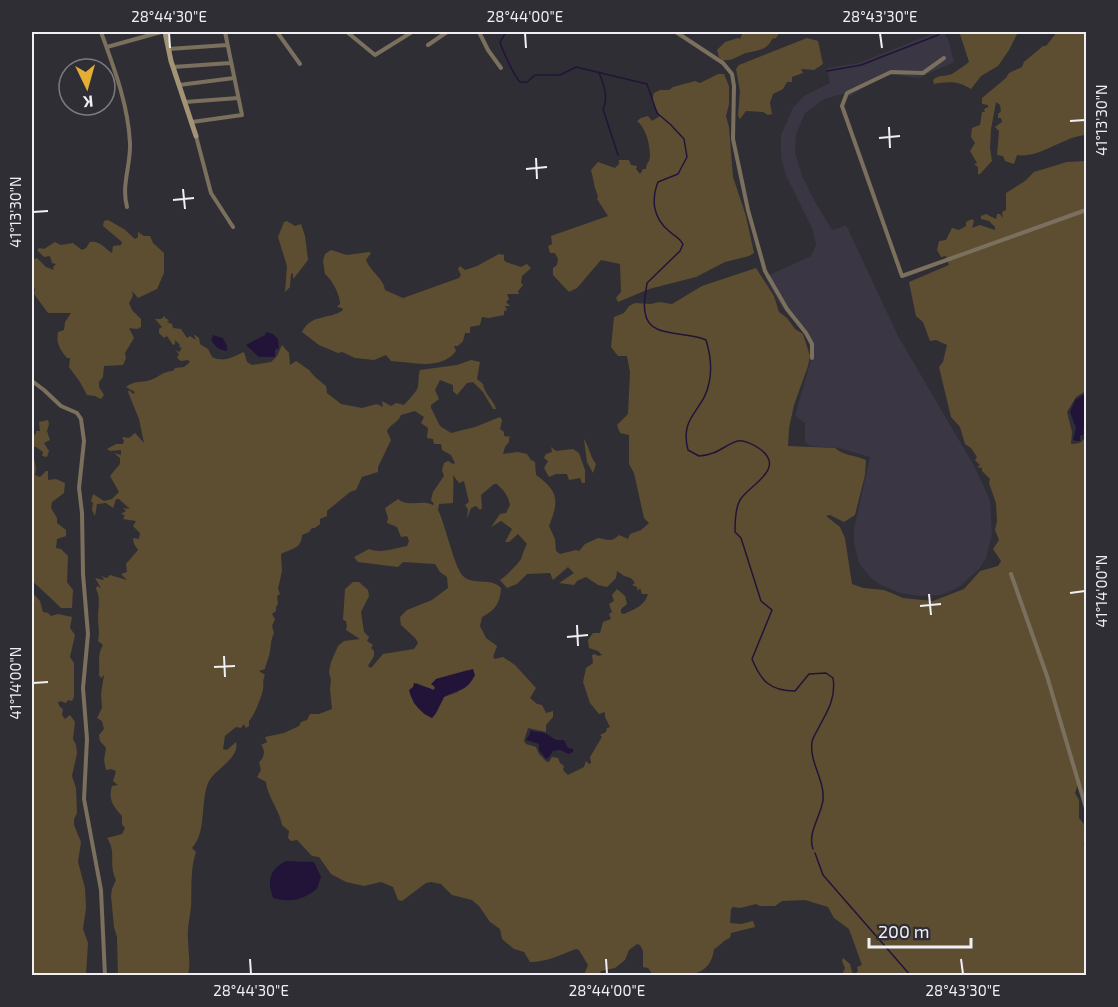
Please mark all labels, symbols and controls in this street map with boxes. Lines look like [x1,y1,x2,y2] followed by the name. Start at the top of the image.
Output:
[131,7,207,25] text: 28°44'30"E
[487,7,563,25] text: 28°44'00"E
[843,7,917,25] text: 28°43'30"E
[57,57,117,117] north arrow
[1092,84,1110,156] text: 41°13'30"N
[82,93,94,112] text: K
[6,176,24,248] text: 41°13'30"N
[1092,555,1110,627] text: 41°14'00"N
[6,647,24,719] text: 41°14'00"N
[869,911,971,949] scale bar
[878,920,930,942] text: 200 m
[213,981,289,999] text: 28°44'30"E
[569,981,645,999] text: 28°44'00"E
[926,981,1000,999] text: 28°43'30"E

